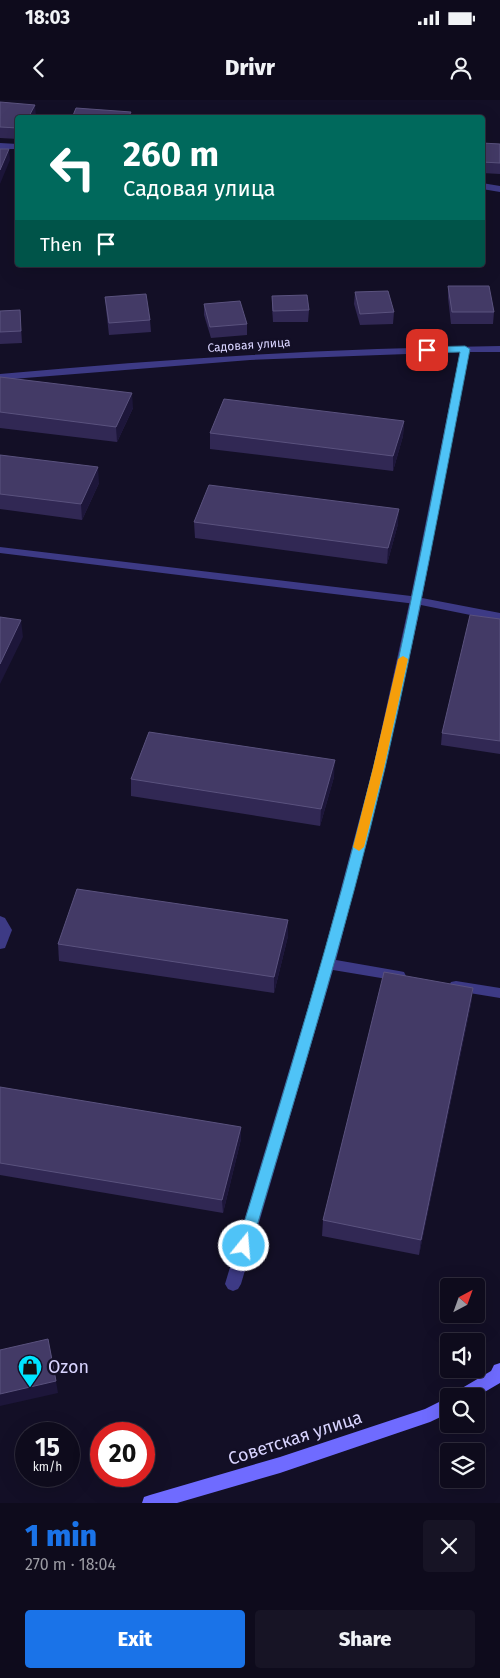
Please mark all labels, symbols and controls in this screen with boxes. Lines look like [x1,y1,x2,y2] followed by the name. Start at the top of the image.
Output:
[25,6,70,29] text: 18:03
[25,54,53,82] icon: back
[225,54,275,81] text: Drivr
[447,54,475,82] icon: person
[123,133,219,175] text: 260 m
[40,135,105,200] icon: left
[123,175,276,202] text: Садовая улица
[92,230,120,258] icon: arrive
[40,233,82,256] text: Then
[406,329,448,371] pin
[207,335,291,355] street label: Садовая улица
[413,336,441,364] icon: arrive
[217,1219,269,1271] position arrow
[440,1278,485,1322] north arrow
[440,1278,485,1488] map controls
[440,1333,485,1378] button: sound
[17,1354,43,1388] shop icon: Ozon
[48,1356,89,1378] place label: Ozon
[440,1388,485,1433] button: search
[225,1406,365,1470] street label: Советская улица
[90,1422,155,1487] speed limit sign: 20
[35,1433,60,1463] text: 15
[440,1443,485,1488] button: layers
[33,1460,62,1474] text: km/h
[25,1518,97,1554] text: 1 min
[423,1520,475,1572] button: close
[25,1555,116,1574] text: 270 m · 18:04
[25,1610,245,1668] button: Exit
[255,1610,475,1668] button: Share

